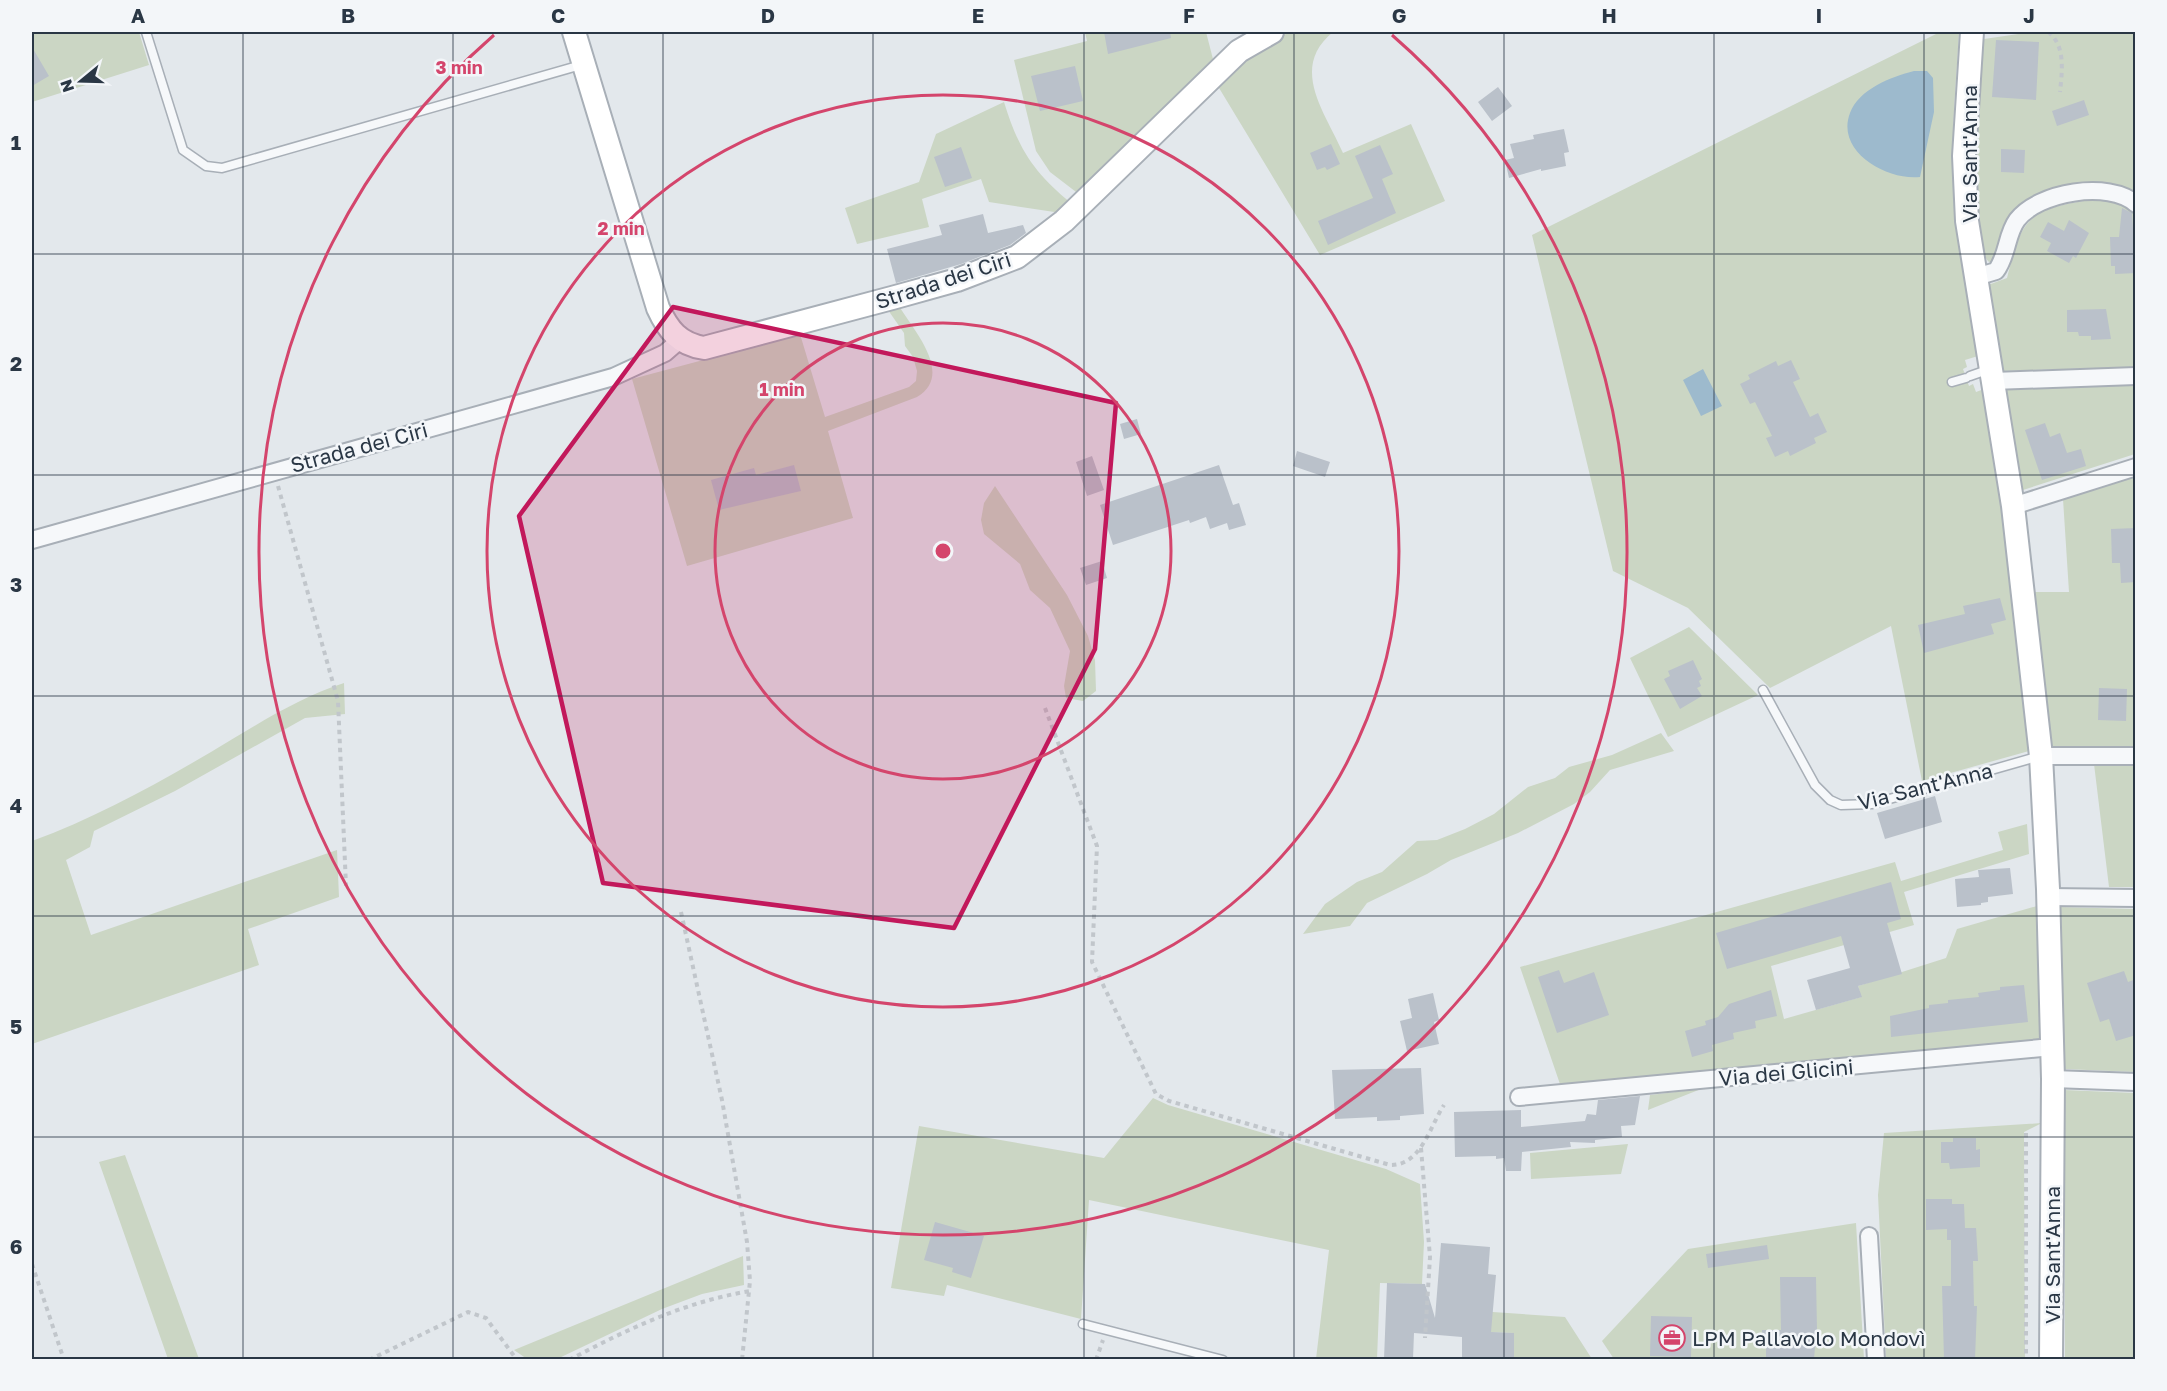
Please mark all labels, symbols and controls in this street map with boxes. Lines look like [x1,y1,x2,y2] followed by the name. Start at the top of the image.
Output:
[131,3,145,27] text: A
[341,3,355,27] text: B
[551,3,565,27] text: C
[761,3,775,27] text: D
[972,3,984,27] text: E
[1183,3,1195,27] text: F
[1392,3,1406,27] text: G
[1601,3,1617,27] text: H
[1816,3,1822,27] text: I
[2023,3,2035,27] text: J
[51,51,111,111] north arrow
[435,56,483,78] text: 3 min
[55,77,78,95] text: N
[1956,85,1982,223] street label: Via Sant'Anna
[11,130,21,154] text: 1
[597,217,645,239] text: 2 min
[872,246,1014,314] street label: Strada dei Ciri
[10,351,22,375] text: 2
[759,378,805,400] text: 1 min
[288,416,430,478] street label: Strada dei Ciri
[933,541,953,561] centre of rings
[10,572,22,596] text: 3
[1855,757,1995,815] street label: Via Sant'Anna
[10,793,22,817] text: 4
[10,1014,22,1038] text: 5
[1717,1053,1855,1091] street label: Via dei Glicini
[2039,1186,2065,1324] street label: Via Sant'Anna
[10,1234,22,1258] text: 6
[1657,1323,1687,1353] office icon: LPM Pallavolo Mondovì
[1692,1325,1926,1351] place label: LPM Pallavolo Mondovì

